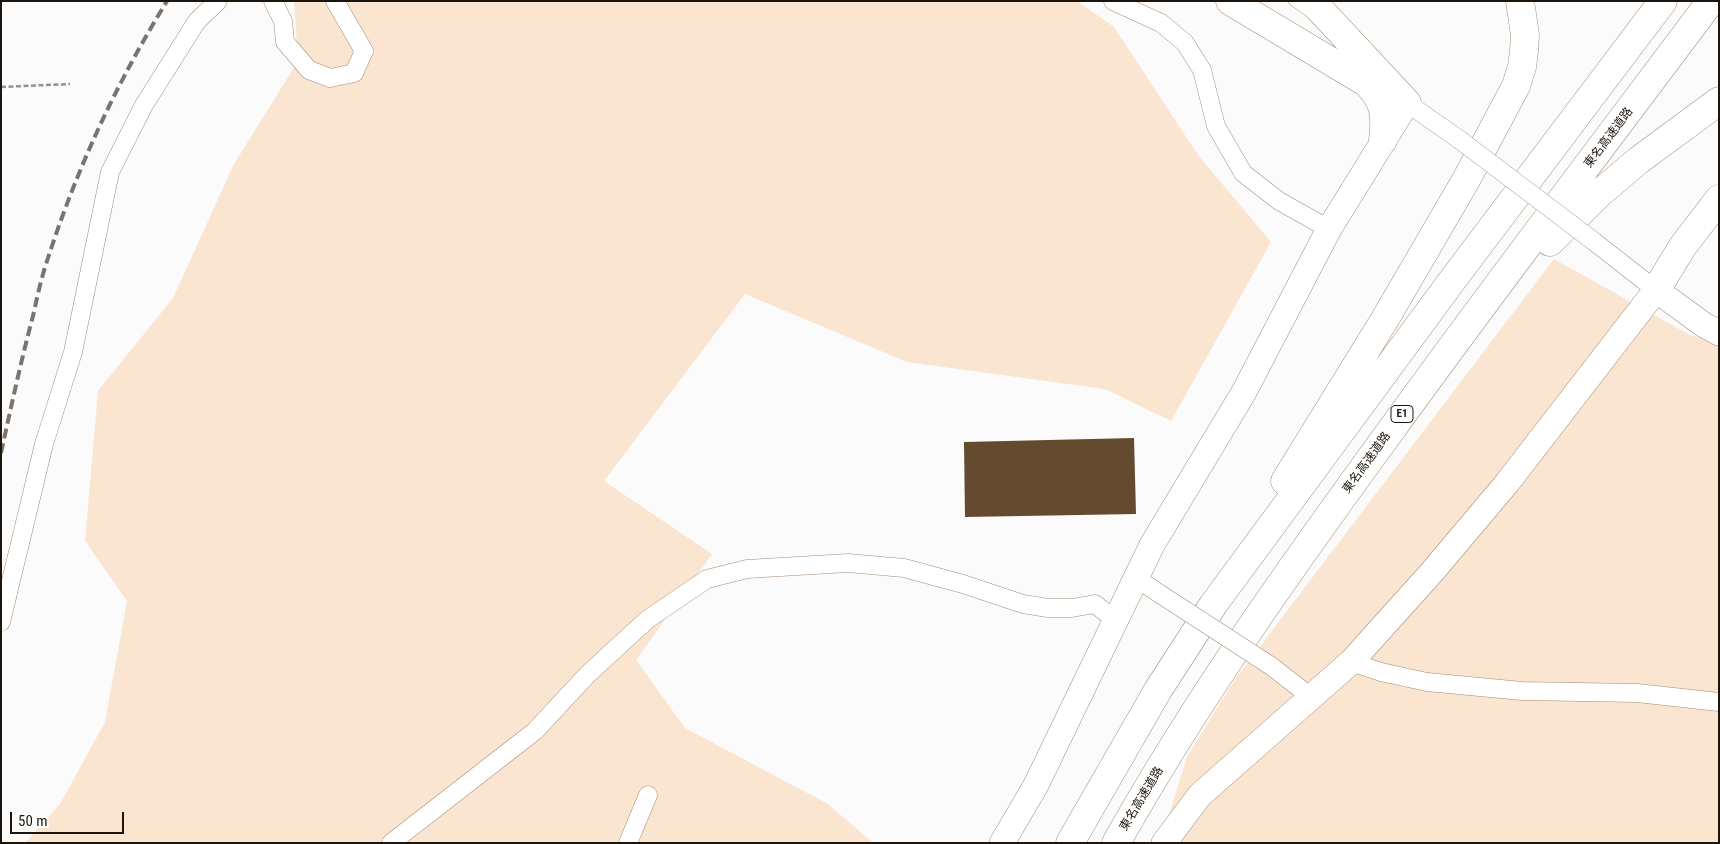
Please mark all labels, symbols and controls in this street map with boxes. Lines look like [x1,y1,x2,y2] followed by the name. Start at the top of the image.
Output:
[1582,105,1636,171] street label: 東名高速道路
[1391,406,1413,422] road number: E1
[1340,430,1394,496] street label: 東名高速道路
[1117,764,1167,834] street label: 東名高速道路
[12,802,126,834] scale bar
[18,812,48,830] text: 50 m

